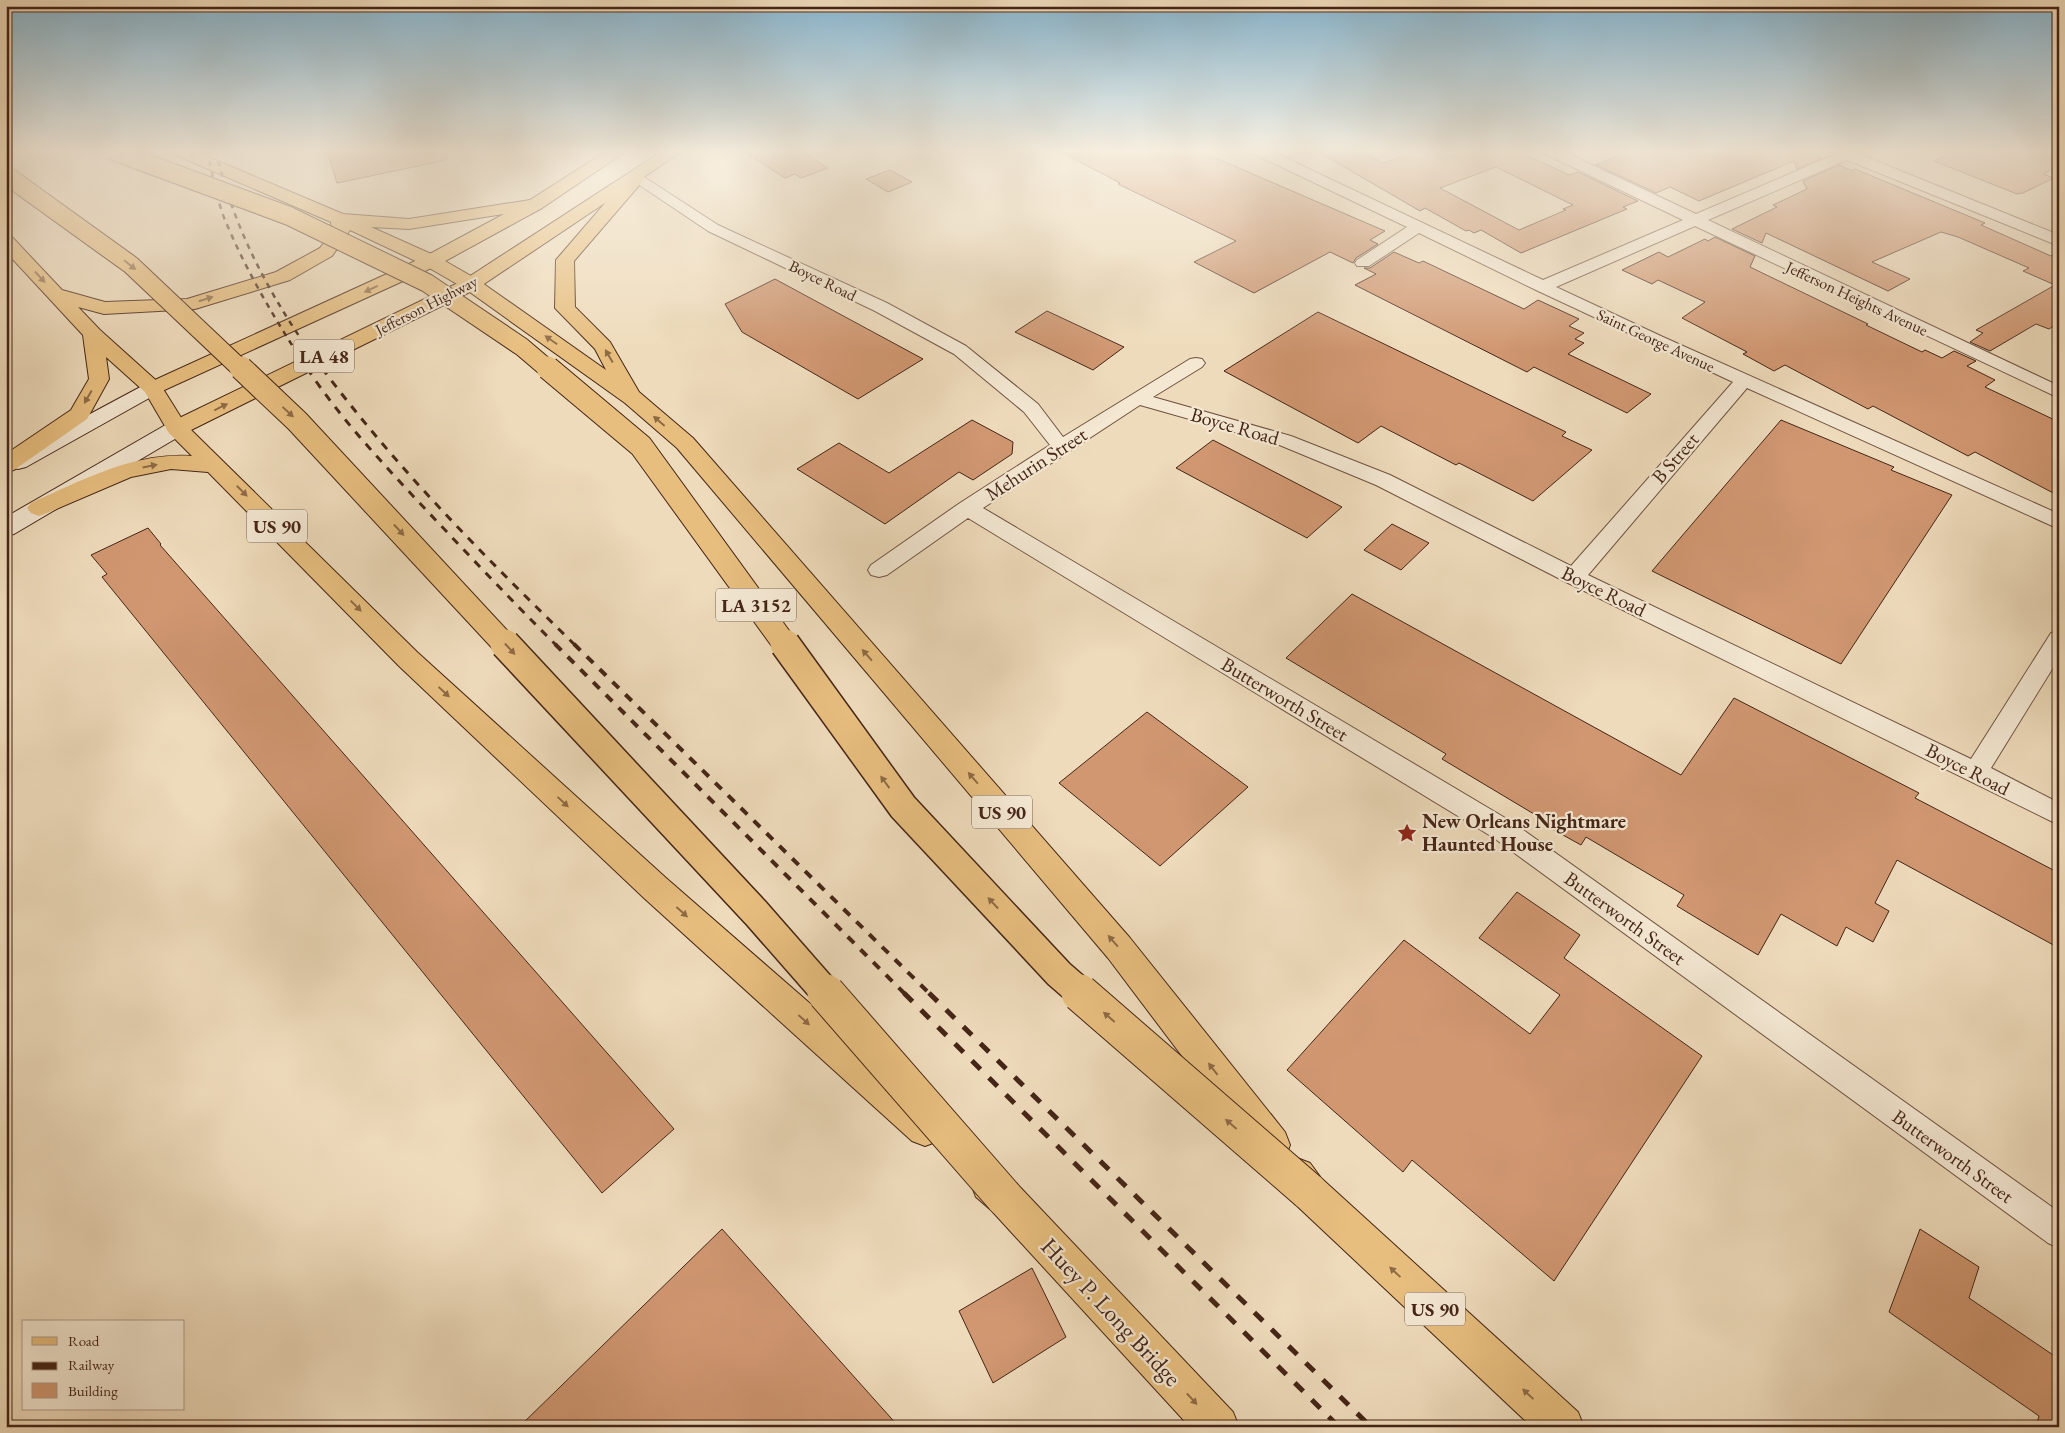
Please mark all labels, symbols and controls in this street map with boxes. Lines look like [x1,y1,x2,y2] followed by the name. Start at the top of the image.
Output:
[786,255,861,306] street label: Boyce Road
[1781,255,1931,341] street label: Jefferson Heights Avenue
[124,260,137,271] one-way arrow
[34,270,46,282] one-way arrow
[370,270,482,341] street label: Jefferson Highway
[364,285,378,293] one-way arrow
[199,295,214,303] one-way arrow
[1593,304,1718,377] street label: Saint George Avenue
[544,335,557,345] one-way arrow
[294,340,354,372] road number: LA 48
[605,349,613,364] one-way arrow
[84,391,93,404] one-way arrow
[1188,401,1283,451] street label: Boyce Road
[214,402,228,410] one-way arrow
[281,406,293,418] one-way arrow
[653,416,665,427] one-way arrow
[980,421,1092,507] street label: Mehurin Street
[1646,426,1705,489] street label: B Street
[142,462,158,470] one-way arrow
[235,484,247,496] one-way arrow
[247,510,307,542] road number: US 90
[393,524,405,536] one-way arrow
[1557,559,1651,623] street label: Boyce Road
[716,588,796,622] road number: LA 3152
[350,600,362,612] one-way arrow
[504,643,516,655] one-way arrow
[862,649,873,661] one-way arrow
[1217,651,1354,747] street label: Butterworth Street
[437,686,449,698] one-way arrow
[1922,737,2015,802] street label: Boyce Road
[967,773,979,785] one-way arrow
[880,775,890,789] one-way arrow
[556,796,568,808] one-way arrow
[972,796,1032,829] road number: US 90
[1422,808,1626,857] place label: New Orleans Nightmare Haunted House
[1396,822,1418,844] place icon: New Orleans Nightmare Haunted House
[1559,865,1691,971] street label: Butterworth Street
[987,898,999,910] one-way arrow
[676,906,688,918] one-way arrow
[1108,935,1119,947] one-way arrow
[1103,1011,1115,1023] one-way arrow
[798,1014,810,1025] one-way arrow
[1208,1063,1219,1076] one-way arrow
[1887,1103,2019,1209] street label: Butterworth Street
[1226,1118,1238,1130] one-way arrow
[1034,1231,1188,1393] street label: Huey P. Long Bridge
[1390,1266,1402,1278] one-way arrow
[1405,1292,1465,1326] road number: US 90
[22,1320,185,1410] legend
[68,1331,100,1350] text: Road
[68,1355,115,1374] text: Railway
[68,1381,118,1400] text: Building
[1522,1388,1534,1400] one-way arrow
[1186,1393,1198,1405] one-way arrow

